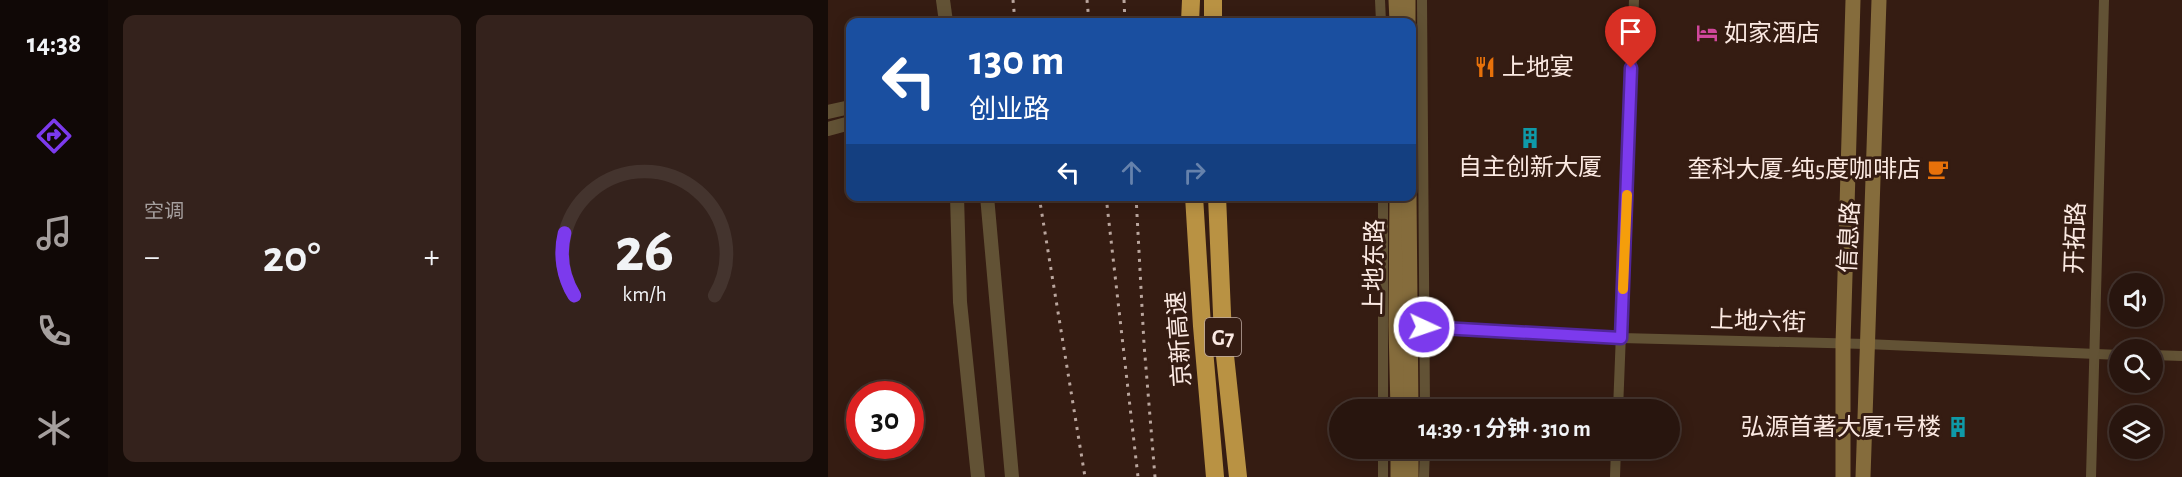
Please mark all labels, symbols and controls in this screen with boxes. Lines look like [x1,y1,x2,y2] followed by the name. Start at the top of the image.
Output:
[1605,6,1656,68] pin
[1614,15,1647,48] icon: arrive
[1724,20,1820,46] place label: 如家酒店
[1695,21,1719,45] hotel icon: 如家酒店
[27,30,81,57] text: 14:38
[969,40,1064,82] text: 130 m
[870,42,948,120] icon: left
[1502,54,1574,80] place label: 上地宴
[1473,55,1497,79] restaurant icon: 上地宴
[969,96,1050,123] text: 创业路
[33,115,75,157] icon: directions
[1518,126,1542,150] building icon: 自主创新大厦
[1458,154,1602,180] place label: 自主创新大厦
[1052,156,1085,189] icon: left
[1115,156,1148,189] icon: ahead
[1178,156,1211,189] icon: right
[1688,156,1921,182] place label: 奎科大厦-纯5度咖啡店
[1926,157,1950,181] cafe icon: 奎科大厦-纯5度咖啡店
[1834,200,1864,274] street label: 信息路
[144,202,184,222] text: 空调
[2061,202,2089,274] street label: 开拓路
[33,212,75,254] icon: music
[1360,219,1388,315] street label: 上地东路
[614,220,674,282] text: 26
[263,235,321,280] text: 20°
[144,241,160,274] text: −
[424,241,439,274] text: +
[2109,273,2163,459] map controls
[2109,273,2163,327] button: sound
[622,284,666,305] text: km/h
[1163,290,1195,388] street label: 京新高速
[1392,295,1456,359] position arrow
[1710,306,1806,336] street label: 上地六街
[33,310,75,352] icon: phone
[1205,318,1241,356] road number: G7
[2109,339,2163,393] button: search
[846,381,924,459] speed limit sign: 30
[2109,405,2163,459] button: layers
[33,407,75,449] icon: climate
[1741,414,1941,440] place label: 弘源首著大厦1号楼
[1946,415,1970,439] building icon: 弘源首著大厦1号楼
[1418,418,1591,440] text: 14:39 · 1 分钟 · 310 m

